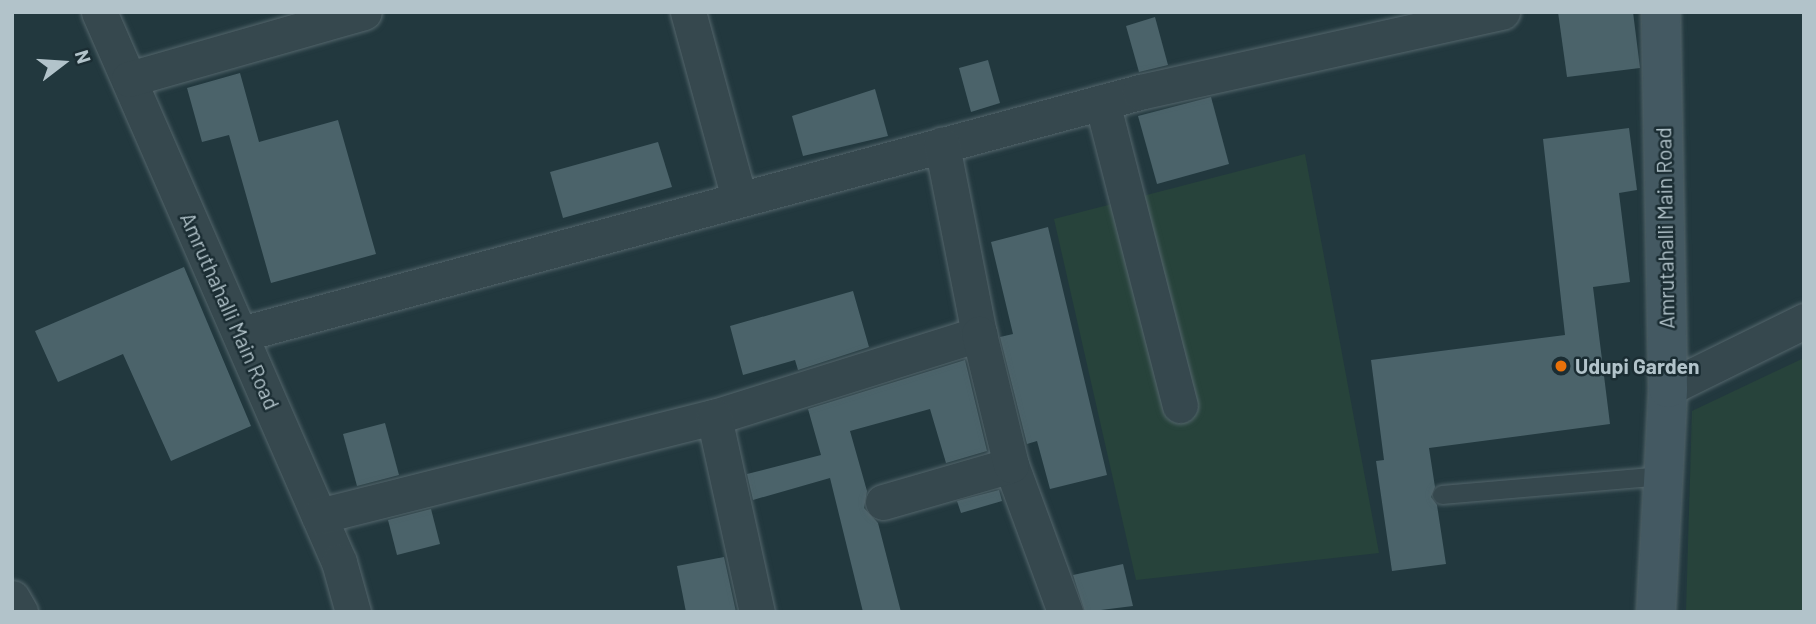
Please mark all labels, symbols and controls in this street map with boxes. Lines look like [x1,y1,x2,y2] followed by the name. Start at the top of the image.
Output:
[28,28,98,98] north arrow
[71,47,96,66] text: N
[1651,127,1679,329] street label: Amrutahalli Main Road
[175,209,285,413] street label: Amruthahalli Main Road
[1575,353,1700,379] place label: Udupi Garden
[1553,358,1569,374] marker: Udupi Garden

